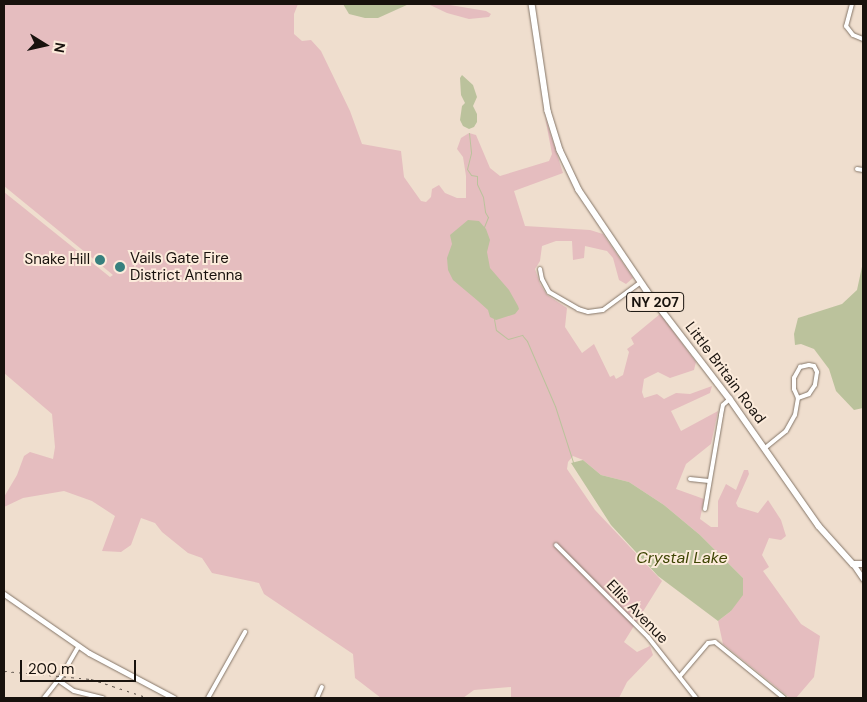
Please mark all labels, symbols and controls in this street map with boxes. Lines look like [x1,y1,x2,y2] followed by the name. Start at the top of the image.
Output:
[20,20,70,70] north arrow
[50,41,70,54] text: N
[130,249,243,284] place label: Vails Gate Fire District Antenna
[24,251,90,269] place label: Snake Hill
[94,254,106,266] marker: Snake Hill
[114,261,126,273] marker: Vails Gate Fire District Antenna
[625,290,685,314] road number: NY 207
[681,319,769,427] street label: Little Britain Road
[636,548,728,568] water label: Crystal Lake
[602,577,672,647] street label: Ellis Avenue
[22,650,139,682] scale bar
[28,659,74,679] text: 200 m

